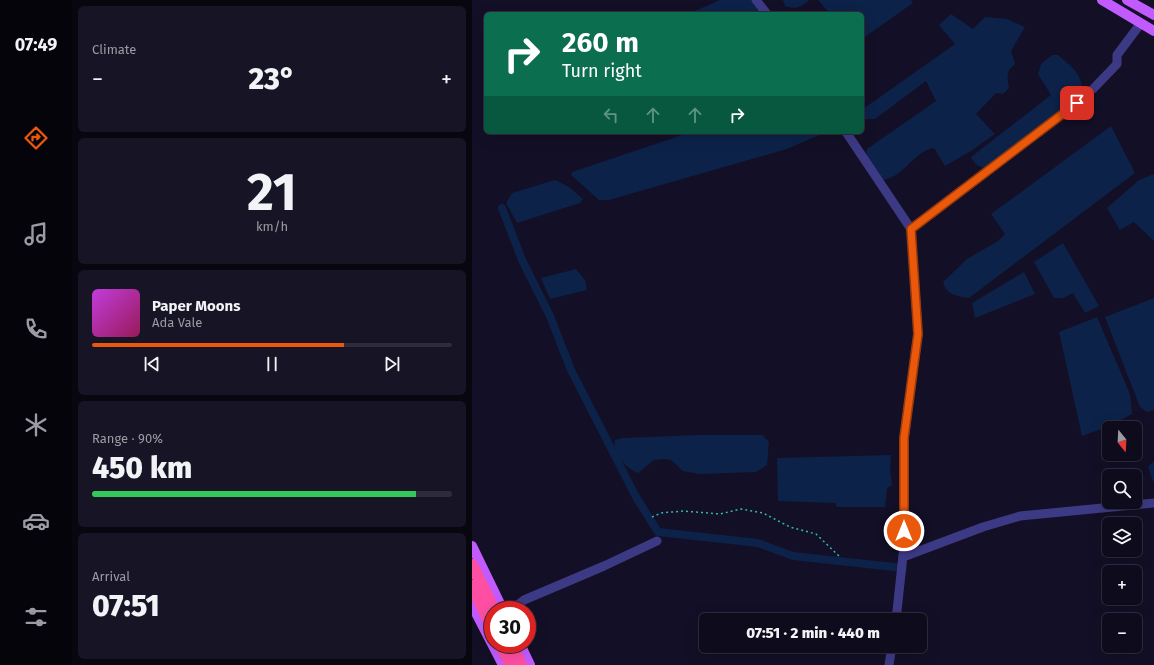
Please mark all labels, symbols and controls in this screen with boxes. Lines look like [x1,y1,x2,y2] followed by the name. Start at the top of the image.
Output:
[562,26,639,59] text: 260 m
[496,28,548,80] icon: right
[15,34,57,56] text: 07:49
[92,42,136,57] text: Climate
[562,60,642,82] text: Turn right
[249,61,295,97] text: 23°
[92,66,103,93] text: −
[441,66,452,93] text: +
[1060,86,1094,120] pin
[1066,92,1088,114] icon: arrive
[600,104,622,126] icon: left
[642,104,664,126] icon: ahead
[684,104,706,126] icon: ahead
[726,104,748,126] icon: right
[22,124,50,152] icon: directions
[247,161,297,224] text: 21
[256,219,288,234] text: km/h
[22,220,50,248] icon: music
[152,297,240,315] text: Paper Moons
[22,315,50,343] icon: phone
[152,315,202,330] text: Ada Vale
[141,353,163,375] icon: previous
[261,353,283,375] icon: pause
[381,353,403,375] icon: next
[22,411,50,439] icon: climate
[1102,421,1142,461] north arrow
[1102,421,1142,653] map controls
[92,431,163,446] text: Range · 90%
[92,450,192,486] text: 450 km
[1102,469,1142,509] button: search
[22,507,50,535] icon: car
[883,510,925,552] position arrow
[1102,517,1142,557] button: layers
[1102,565,1142,605] button: +
[92,569,130,584] text: Arrival
[92,588,160,624] text: 07:51
[484,601,536,653] speed limit sign: 30
[22,603,50,631] icon: filters
[1102,613,1142,653] button: −
[746,624,880,642] text: 07:51 · 2 min · 440 m

